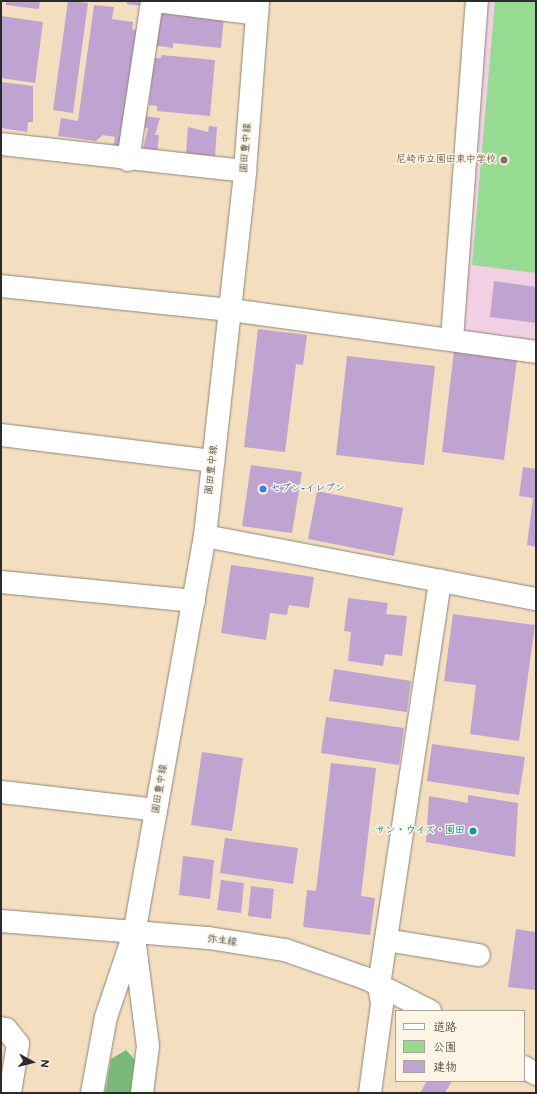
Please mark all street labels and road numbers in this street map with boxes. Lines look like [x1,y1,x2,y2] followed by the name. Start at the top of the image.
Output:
[238,123,254,173] street label: 園田豊中線
[203,445,221,495] street label: 園田豊中線
[150,763,170,815] street label: 園田豊中線
[206,933,238,949] street label: 弥生線

